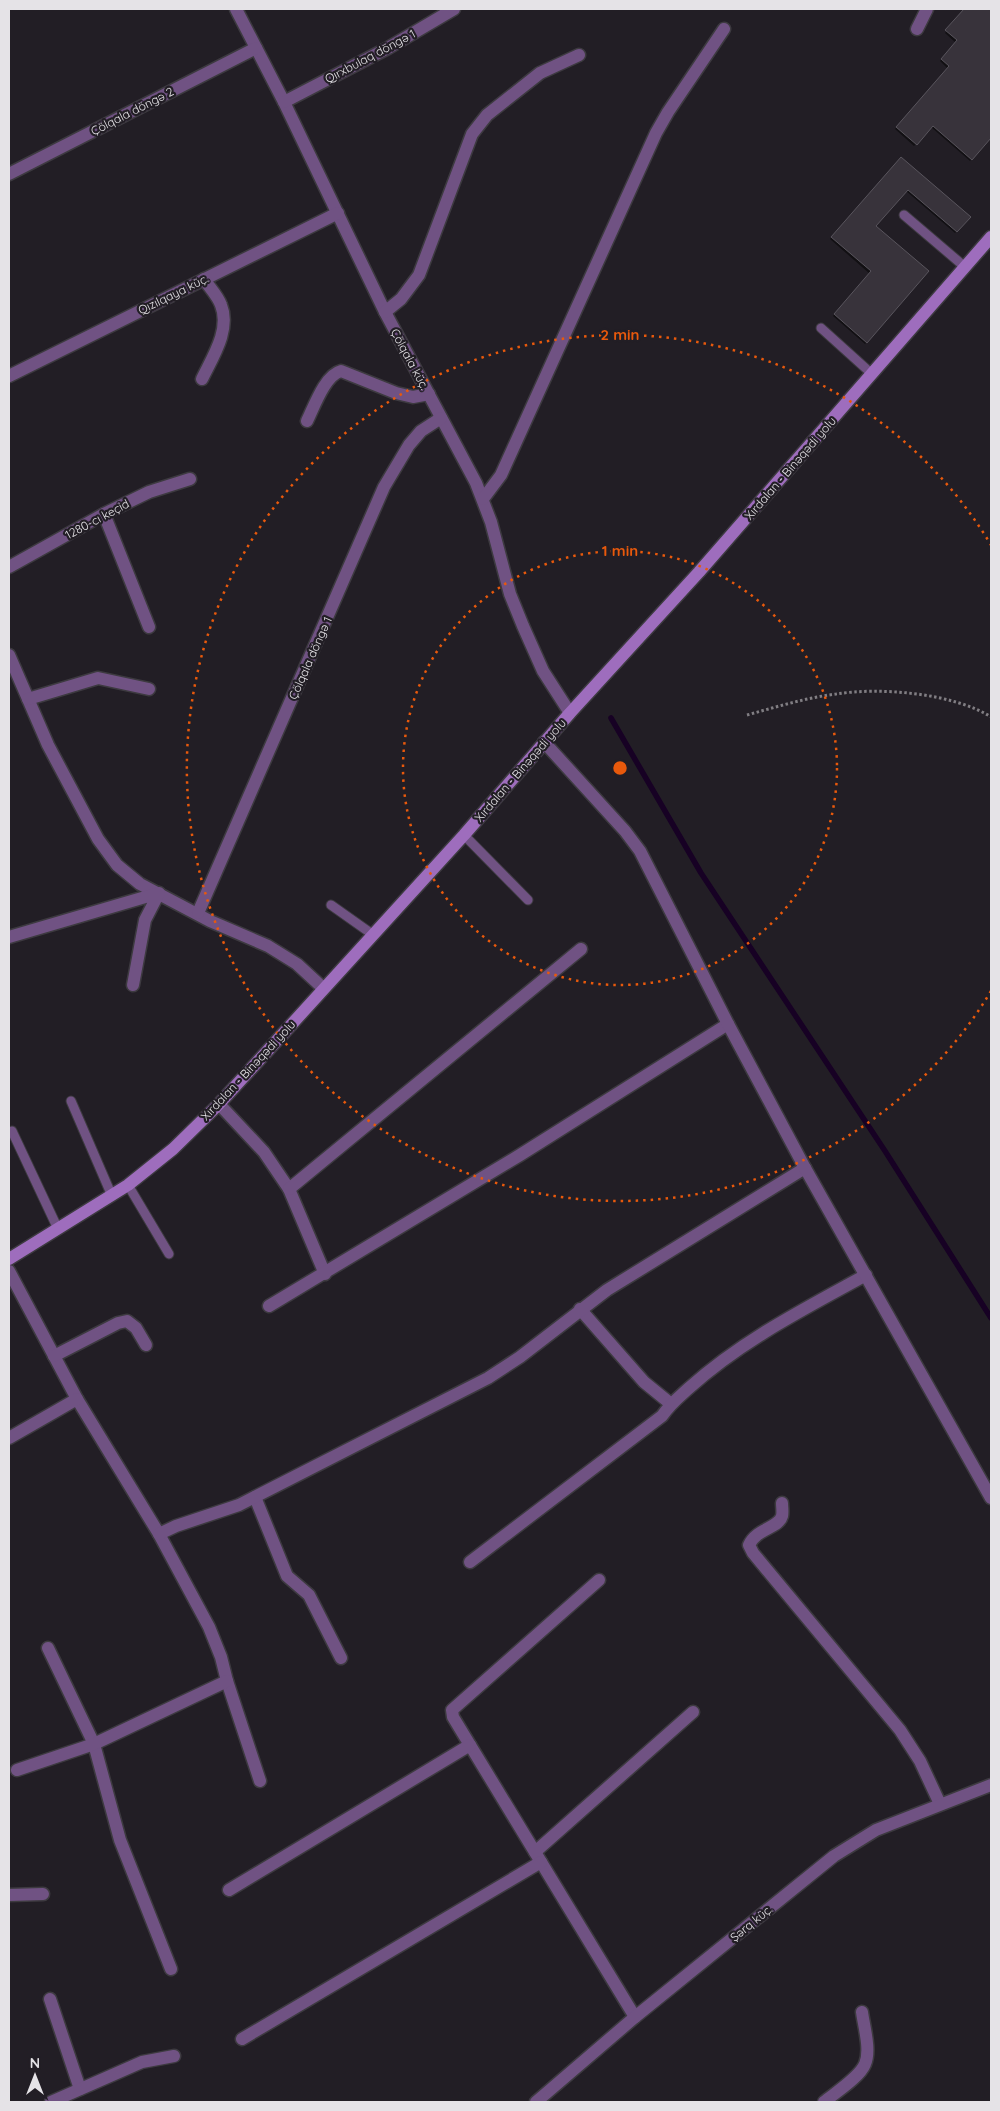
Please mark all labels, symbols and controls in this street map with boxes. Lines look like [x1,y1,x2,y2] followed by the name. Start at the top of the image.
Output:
[322,26,418,86] street label: Qırxbulaq döngə 1
[88,83,176,138] street label: Çölqala döngə 2
[135,271,211,317] street label: Qızılqaya küç.
[600,325,640,344] text: 2 min
[388,326,432,392] street label: Çölqala küç.
[741,413,839,523] street label: Xırdalan - Binəqədi yolu
[62,496,132,542] street label: 1280-cı keçid
[602,541,638,560] text: 1 min
[285,614,335,702] street label: Çölqala döngə 1
[471,715,569,825] street label: Xırdalan - Binəqədi yolu
[611,759,629,777] centre of rings
[198,1017,298,1123] street label: Xırdalan - Binəqədi yolu
[727,1901,775,1945] street label: Şərq küç.
[10,2051,60,2101] north arrow
[30,2054,40,2072] text: N

